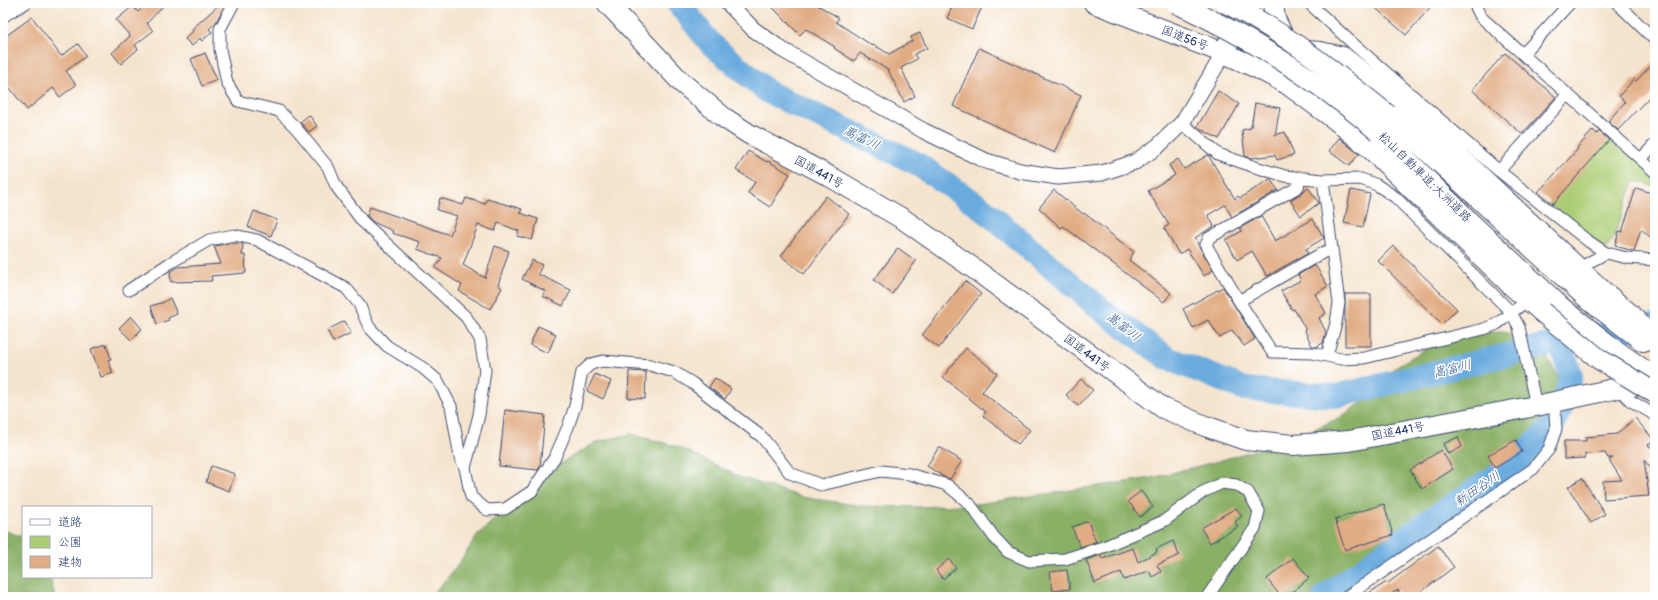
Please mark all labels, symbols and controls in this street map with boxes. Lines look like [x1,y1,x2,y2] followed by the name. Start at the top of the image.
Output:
[1159,23,1211,54] street label: 国道56号
[841,122,883,154] water label: 嵩富川
[1375,129,1474,226] street label: 松山自動車道;大洲道路
[791,153,846,192] street label: 国道441号
[1103,309,1144,345] water label: 嵩富川
[1060,331,1113,376] street label: 国道441号
[1431,356,1473,381] water label: 嵩富川
[1370,419,1426,444] street label: 国道441号
[1452,468,1504,510] water label: 新田谷川
[22,506,152,578] legend
[58,515,82,530] text: 道路
[58,535,82,550] text: 公園
[58,555,82,570] text: 建物

